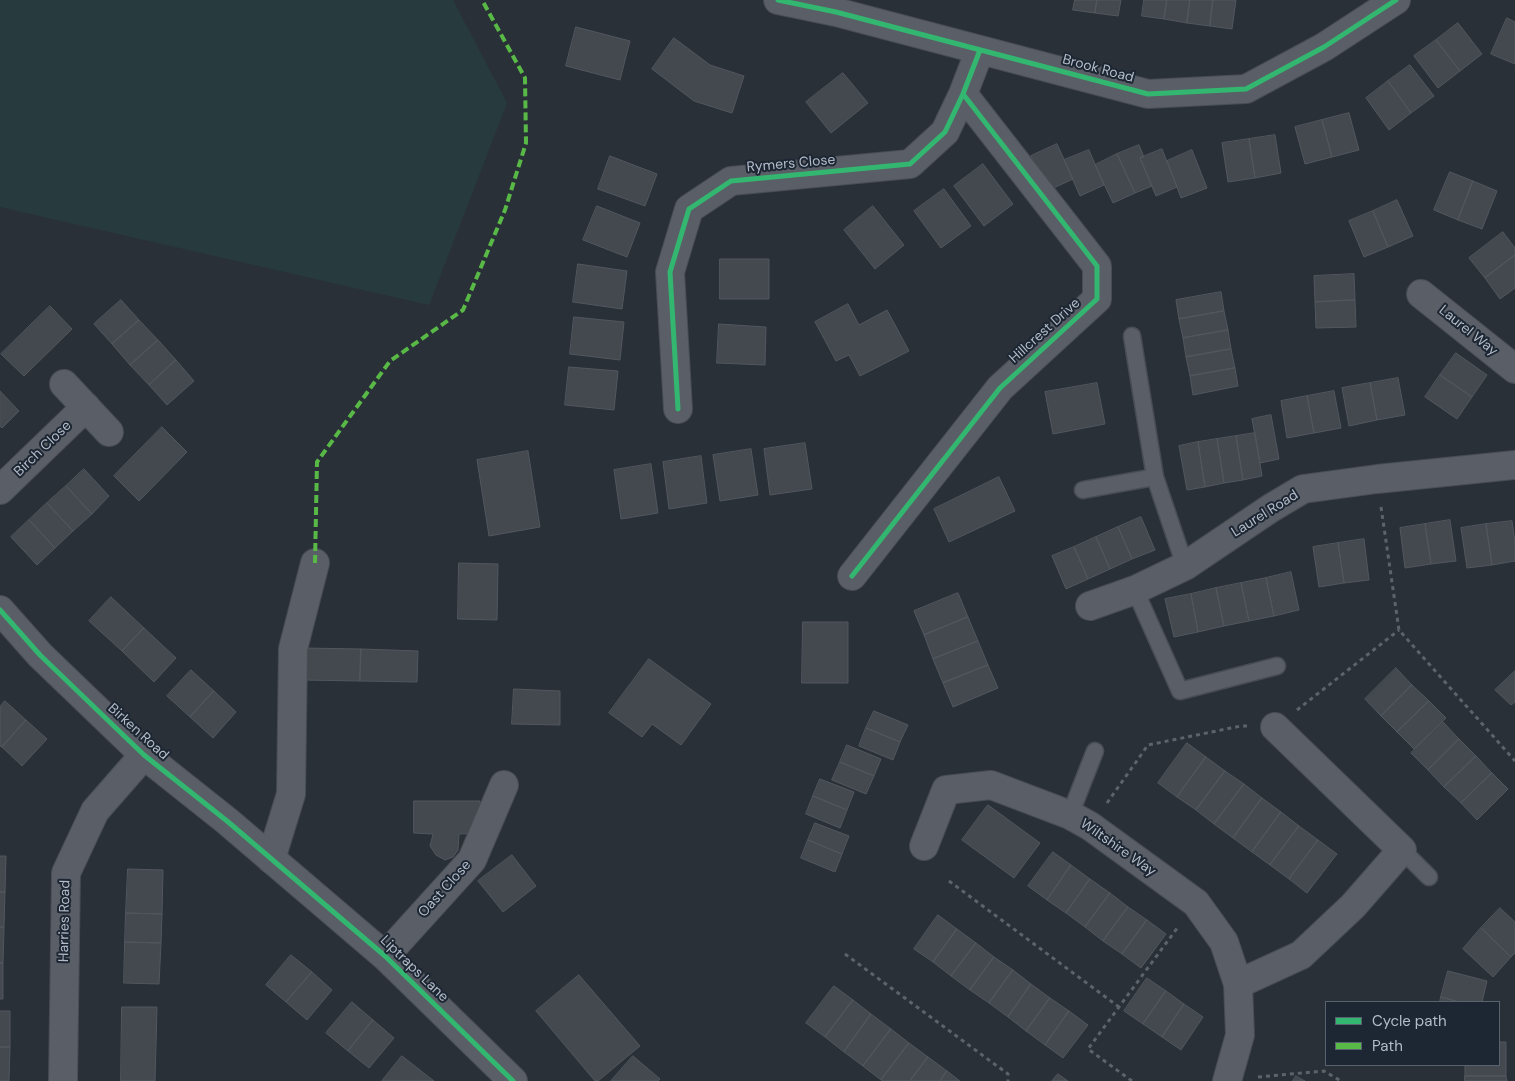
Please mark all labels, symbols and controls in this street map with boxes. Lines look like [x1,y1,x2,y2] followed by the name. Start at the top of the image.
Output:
[1060,51,1136,87] street label: Brook Road
[746,152,836,176] street label: Rymers Close
[1006,295,1084,367] street label: Hillcrest Drive
[1435,302,1501,360] street label: Laurel Way
[11,418,75,480] street label: Birch Close
[1229,487,1301,541] street label: Laurel Road
[104,700,172,764] street label: Birken Road
[1077,816,1159,880] street label: Wiltshire Way
[415,857,475,921] street label: Oast Close
[56,880,74,962] street label: Harries Road
[377,932,451,1006] street label: Liptraps Lane
[1325,1001,1500,1066] legend
[1372,1011,1447,1031] text: Cycle path
[1372,1036,1403,1056] text: Path

